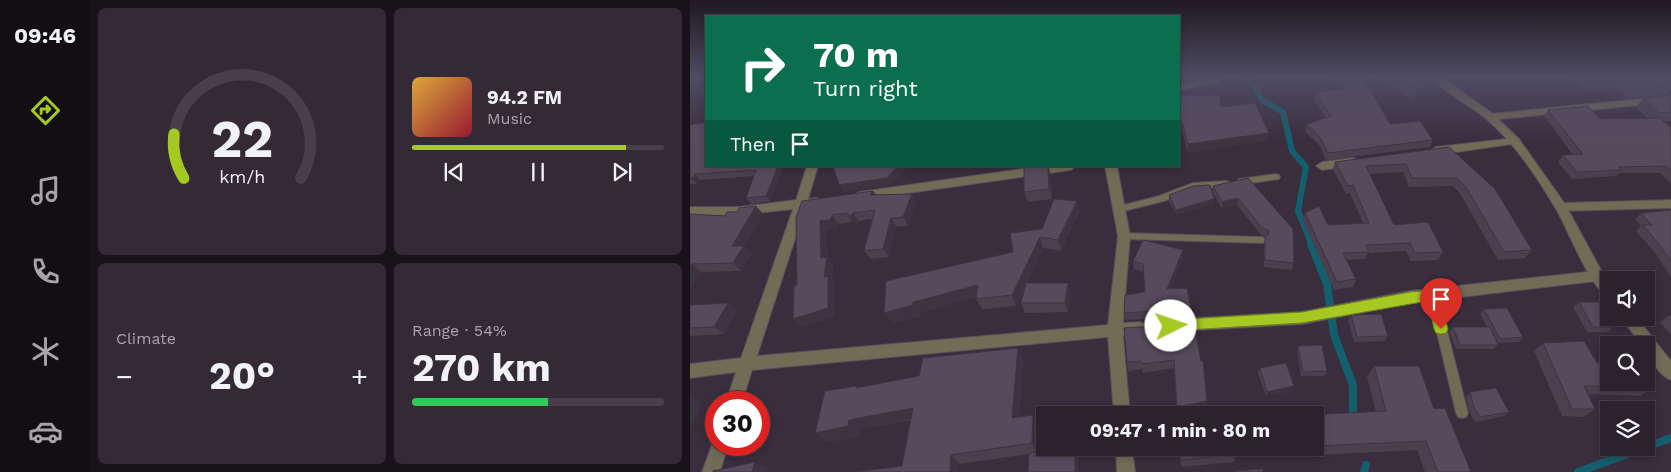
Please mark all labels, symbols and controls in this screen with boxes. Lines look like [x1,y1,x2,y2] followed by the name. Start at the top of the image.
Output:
[14,23,76,48] text: 09:46
[813,34,899,76] text: 70 m
[730,35,795,100] icon: right
[813,76,918,101] text: Turn right
[487,86,562,109] text: 94.2 FM
[28,93,63,128] icon: directions
[211,109,273,170] text: 22
[487,109,532,128] text: Music
[786,130,814,158] icon: arrive
[730,133,776,156] text: Then
[440,158,468,186] icon: previous
[524,158,552,186] icon: pause
[608,158,636,186] icon: next
[219,166,265,187] text: km/h
[28,173,63,208] icon: music
[28,254,63,289] icon: phone
[1600,271,1655,456] map controls
[1600,271,1655,326] button: sound
[1420,278,1462,329] pin
[1427,285,1455,313] icon: arrive
[1144,299,1196,351] position arrow
[412,321,507,340] text: Range · 54%
[116,329,176,348] text: Climate
[28,334,63,369] icon: climate
[1600,336,1655,391] button: search
[412,346,551,390] text: 270 km
[209,354,275,398] text: 20°
[116,360,133,393] text: −
[351,360,368,393] text: +
[705,391,770,456] speed limit sign: 30
[1600,401,1655,456] button: layers
[28,414,63,449] icon: car
[1090,419,1270,442] text: 09:47 · 1 min · 80 m

